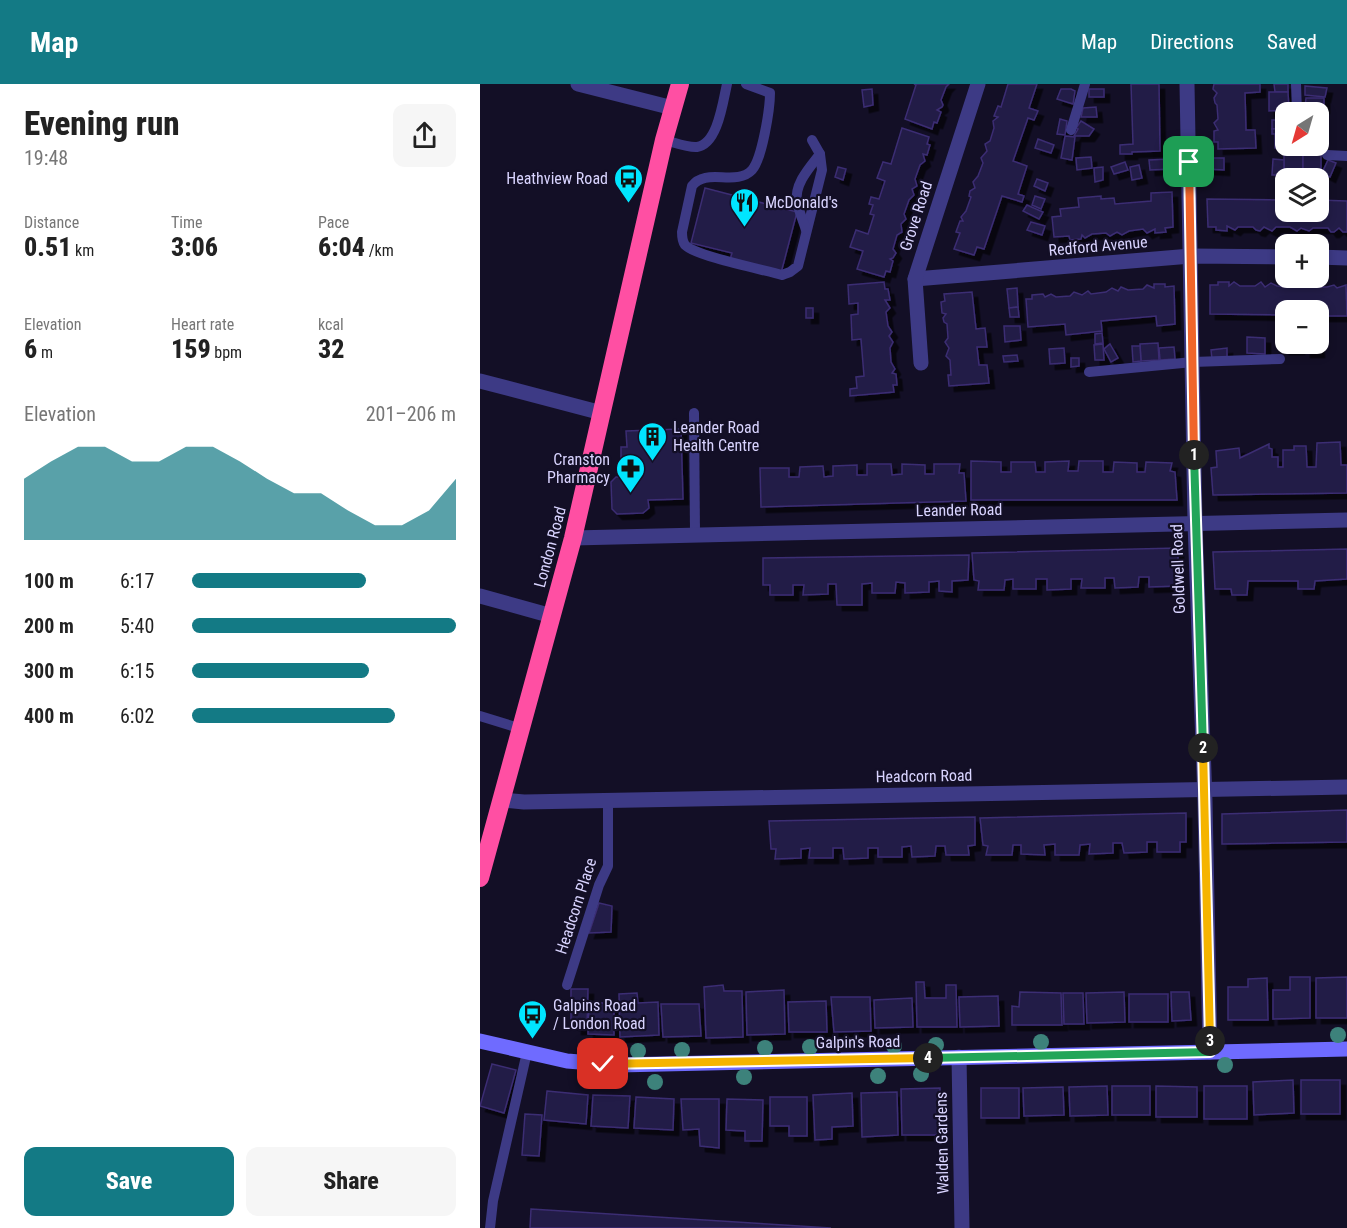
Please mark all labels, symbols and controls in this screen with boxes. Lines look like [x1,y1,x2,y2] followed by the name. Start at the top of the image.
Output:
[30,26,78,59] text: Map
[1081,30,1117,54] text: Map
[1150,30,1234,54] text: Directions
[1267,30,1317,54] text: Saved
[1275,102,1329,156] north arrow
[1275,102,1329,354] map controls
[24,104,180,143] text: Evening run
[393,104,456,167] button: share
[1163,136,1214,187] pin
[1172,145,1205,178] icon: arrive
[24,146,68,170] text: 19:48
[613,162,645,204] bus stop icon: Heathview Road
[1275,168,1329,222] button: layers
[506,169,608,188] place label: Heathview Road
[896,179,936,253] street label: Grove Road
[728,186,760,228] restaurant icon: McDonald's
[765,193,838,212] place label: McDonald's
[24,213,79,232] text: Distance
[171,213,203,232] text: Time
[318,213,349,232] text: Pace
[24,232,71,262] text: 0.51
[171,232,218,262] text: 3:06
[318,232,365,262] text: 6:04
[1048,232,1148,260] street label: Redford Avenue
[1275,234,1329,288] button: +
[71,241,94,260] text: km
[365,241,394,260] text: /km
[1275,300,1329,354] button: −
[24,315,82,334] text: Elevation
[171,315,234,334] text: Heart rate
[318,315,344,334] text: kcal
[24,334,37,364] text: 6
[171,334,211,364] text: 159
[318,334,344,364] text: 32
[37,343,53,362] text: m
[211,343,242,362] text: bpm
[24,402,96,426] text: Elevation
[366,402,456,426] text: 201–206 m
[673,418,760,455] place label: Leander Road Health Centre
[636,420,668,462] building icon: Leander Road Health Centre
[1179,440,1209,470] pin: 1
[1190,445,1198,464] text: 1
[547,450,610,487] place label: Cranston Pharmacy
[615,452,647,494] pharmacy icon: Cranston Pharmacy
[916,500,1002,520] street label: Leander Road
[530,505,570,589] street label: London Road
[1167,524,1189,614] street label: Goldwell Road
[24,569,74,593] text: 100 m
[120,569,154,593] text: 6:17
[24,614,74,638] text: 200 m
[120,614,154,638] text: 5:40
[24,659,74,683] text: 300 m
[120,659,154,683] text: 6:15
[24,704,74,728] text: 400 m
[120,704,154,728] text: 6:02
[1188,733,1218,763] pin: 2
[1199,738,1207,757] text: 2
[875,766,973,786] street label: Headcorn Road
[552,856,600,956] street label: Headcorn Place
[553,996,646,1033] place label: Galpins Road / London Road
[516,998,548,1040] bus stop icon: Galpins Road / London Road
[1195,1026,1225,1056] pin: 3
[1206,1031,1214,1050] text: 3
[816,1032,900,1052] street label: Galpin's Road
[577,1038,628,1089] pin
[913,1043,943,1073] pin: 4
[586,1047,619,1080] icon: check
[924,1048,932,1067] text: 4
[932,1092,952,1194] street label: Walden Gardens
[24,1147,234,1216] button: Save
[246,1147,456,1216] button: Share

